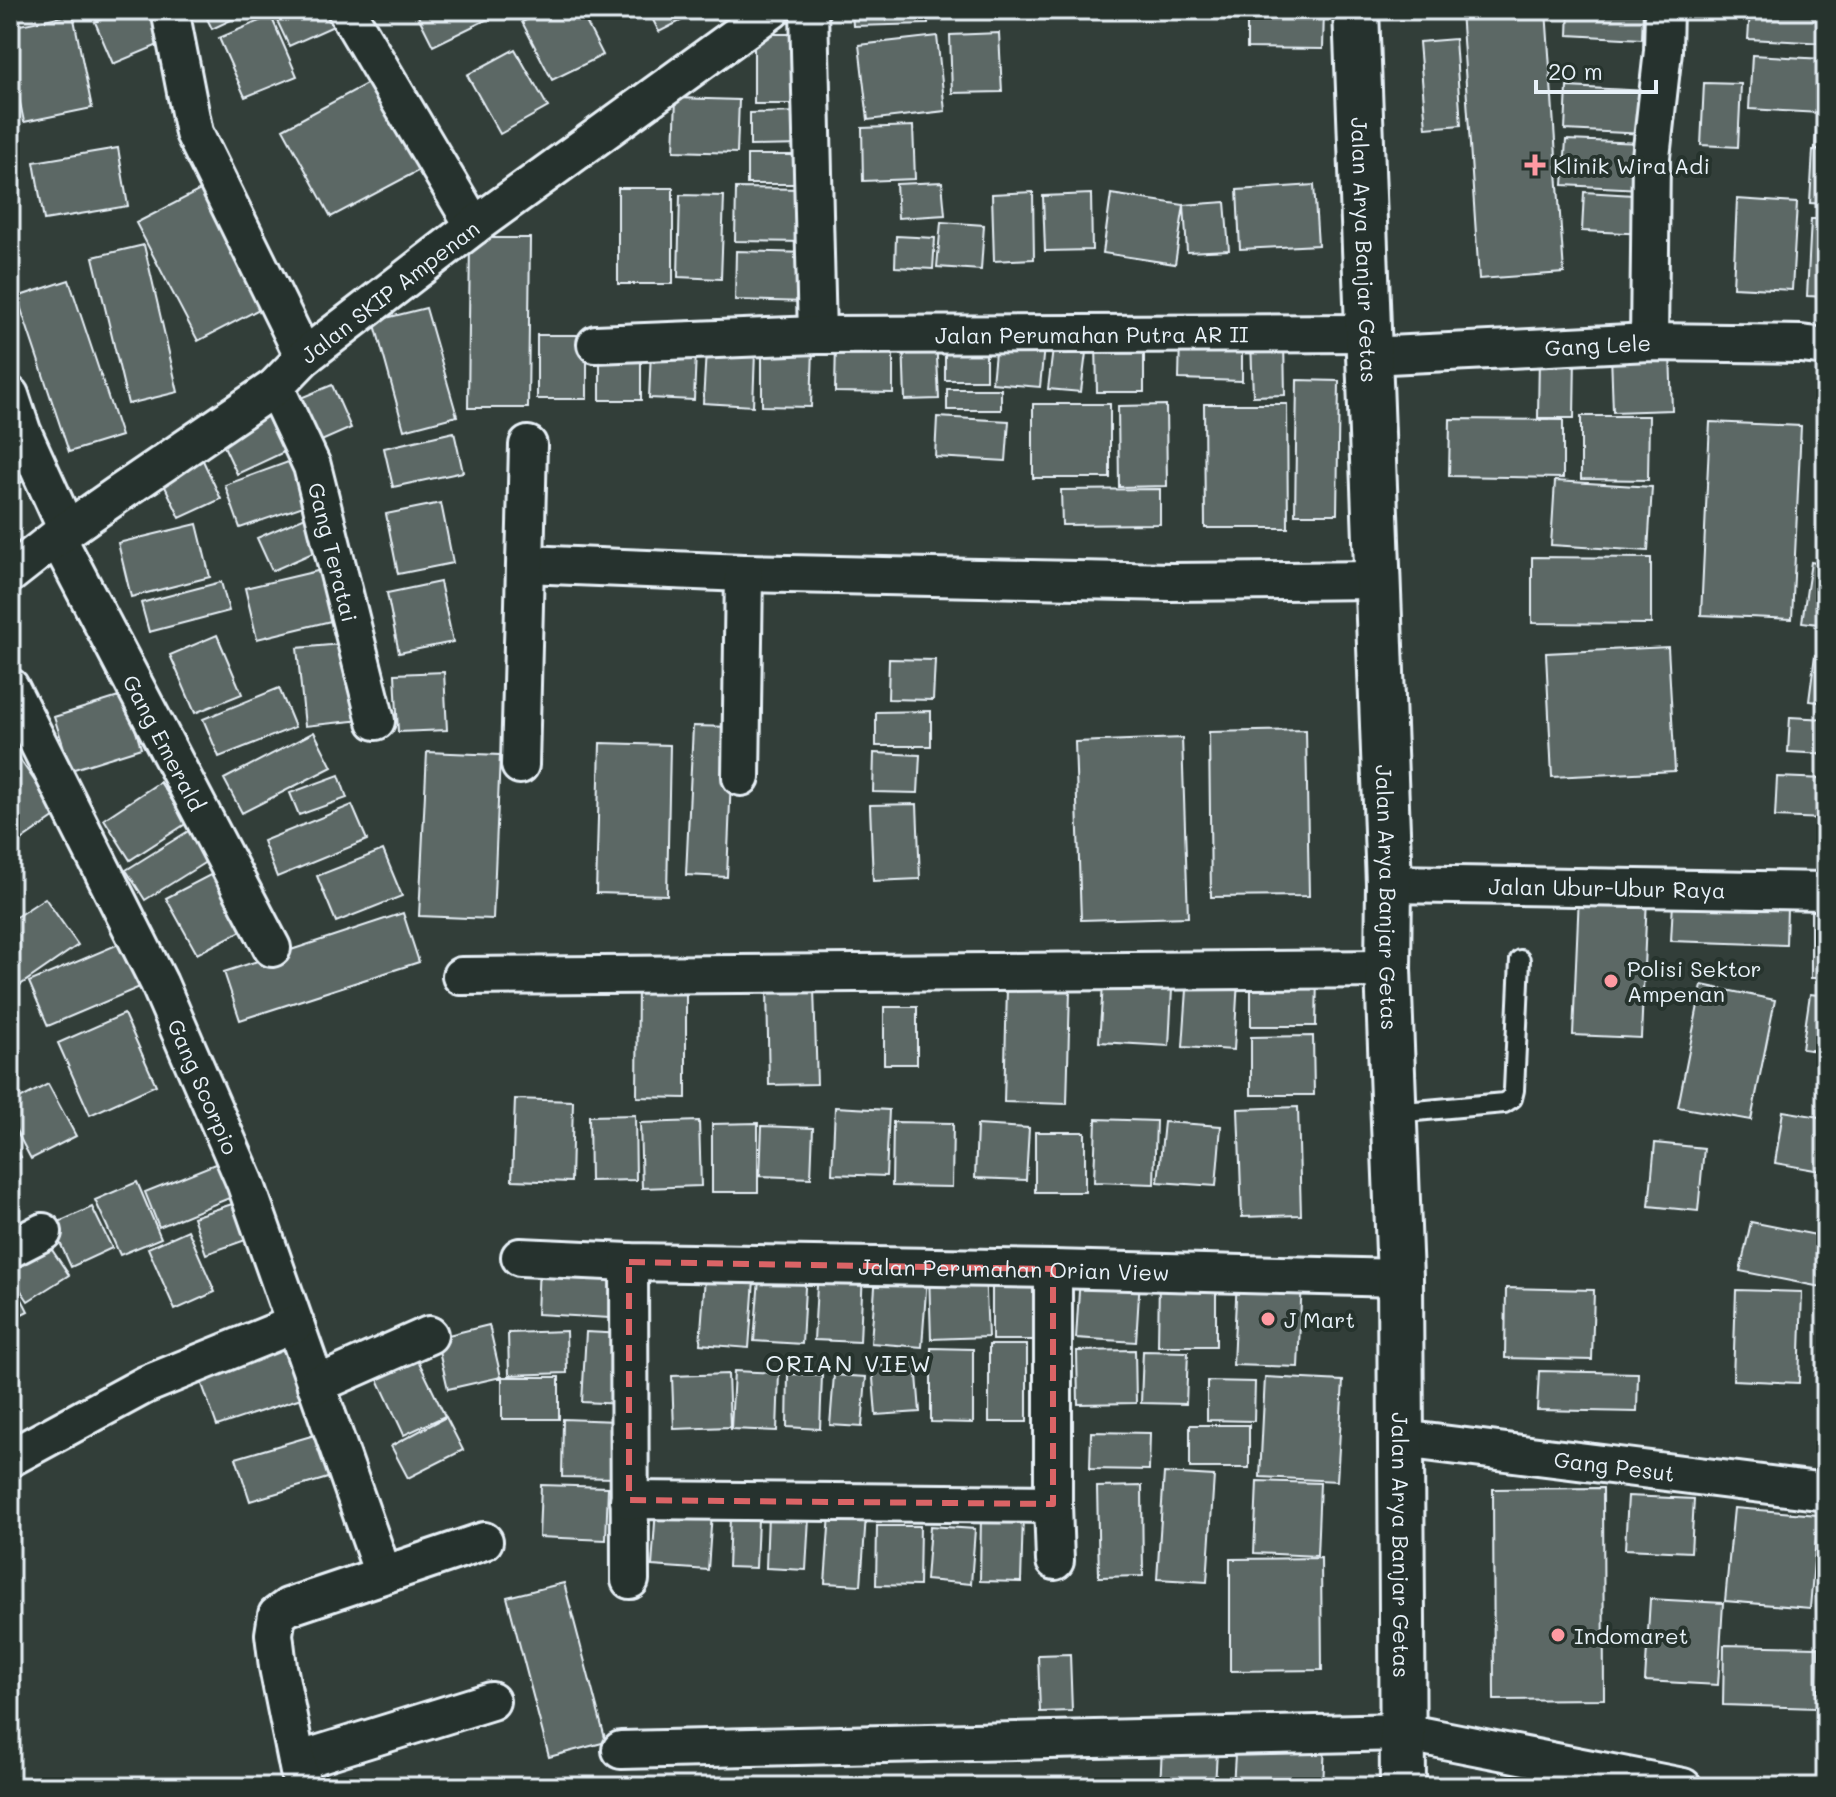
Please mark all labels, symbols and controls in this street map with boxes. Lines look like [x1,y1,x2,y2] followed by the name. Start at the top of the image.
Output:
[1536,44,1656,94] scale bar
[1548,55,1603,86] text: 20 m
[1346,117,1385,383] street label: Jalan Arya Banjar Getas
[1553,151,1710,180] place label: Klinik Wira Adi
[1524,154,1546,176] marker: Klinik Wira Adi
[294,213,485,369] street label: Jalan SKIP Ampenan
[935,319,1249,349] street label: Jalan Perumahan Putra AR II
[1544,327,1652,362] street label: Gang Lele
[302,479,365,625] street label: Gang Teratai
[117,669,212,816] street label: Gang Emerald
[1370,764,1405,1031] street label: Jalan Arya Banjar Getas
[1488,871,1726,904] street label: Jalan Ubur-Ubur Raya
[1627,954,1762,1008] place label: Polisi Sektor Ampenan
[1602,972,1620,990] marker: Polisi Sektor Ampenan
[162,1014,246,1159] street label: Gang Scorpio
[858,1251,1170,1287] street label: Jalan Perumahan Orian View
[1284,1305,1355,1334] place label: J Mart
[1259,1310,1277,1328] marker: J Mart
[765,1347,933,1378] district label: ORIAN VIEW
[1386,1412,1417,1678] street label: Jalan Arya Banjar Getas
[1552,1444,1676,1487] street label: Gang Pesut
[1574,1621,1688,1650] place label: Indomaret
[1549,1626,1567,1644] marker: Indomaret

